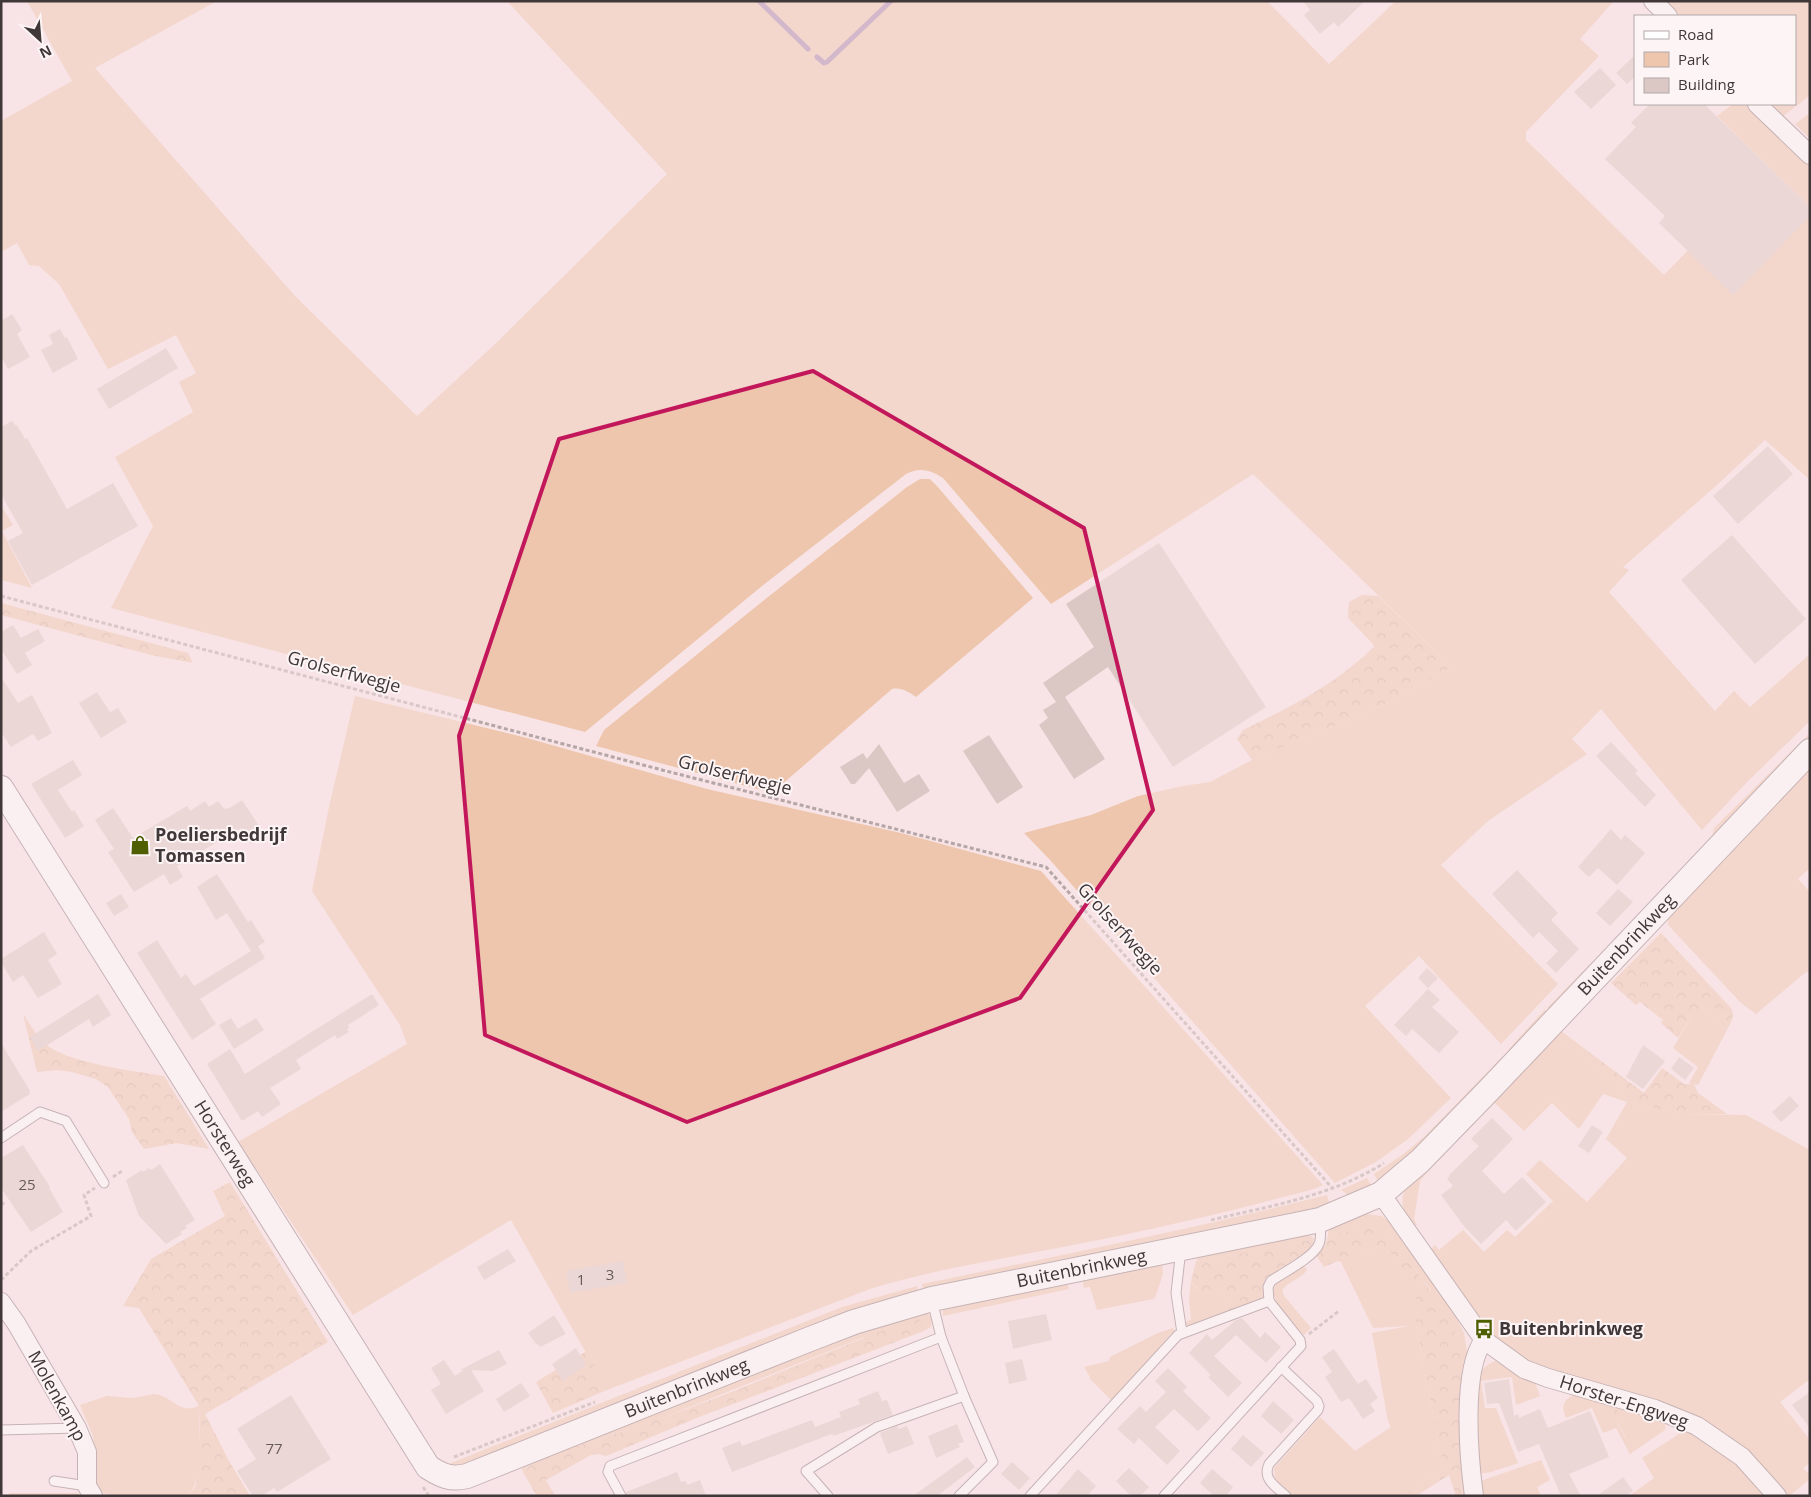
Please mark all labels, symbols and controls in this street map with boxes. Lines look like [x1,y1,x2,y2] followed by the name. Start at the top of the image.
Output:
[15,15,65,65] north arrow
[1634,15,1796,105] legend
[1678,24,1714,44] text: Road
[37,41,55,63] text: N
[1678,49,1709,69] text: Park
[1678,74,1735,94] text: Building
[285,644,404,698] street label: Grolserfwegje
[676,748,795,800] street label: Grolserfwegje
[155,822,287,867] place label: Poeliersbedrijf Tomassen
[129,834,151,856] shop icon: Poeliersbedrijf Tomassen
[1073,877,1169,980] street label: Grolserfwegje
[1572,888,1680,1000] street label: Buitenbrinkweg
[189,1095,262,1191] street label: Horsterweg
[18,1174,36,1194] house number: 25
[1014,1243,1149,1293] street label: Buitenbrinkweg
[606,1264,614,1284] house number: 3
[577,1269,585,1289] house number: 1
[1499,1316,1643,1340] place label: Buitenbrinkweg
[1473,1318,1495,1340] bus stop icon: Buitenbrinkweg
[23,1346,93,1445] street label: Molenkamp
[620,1352,752,1423] street label: Buitenbrinkweg
[1557,1369,1692,1433] street label: Horster-Engweg
[265,1438,283,1458] house number: 77

